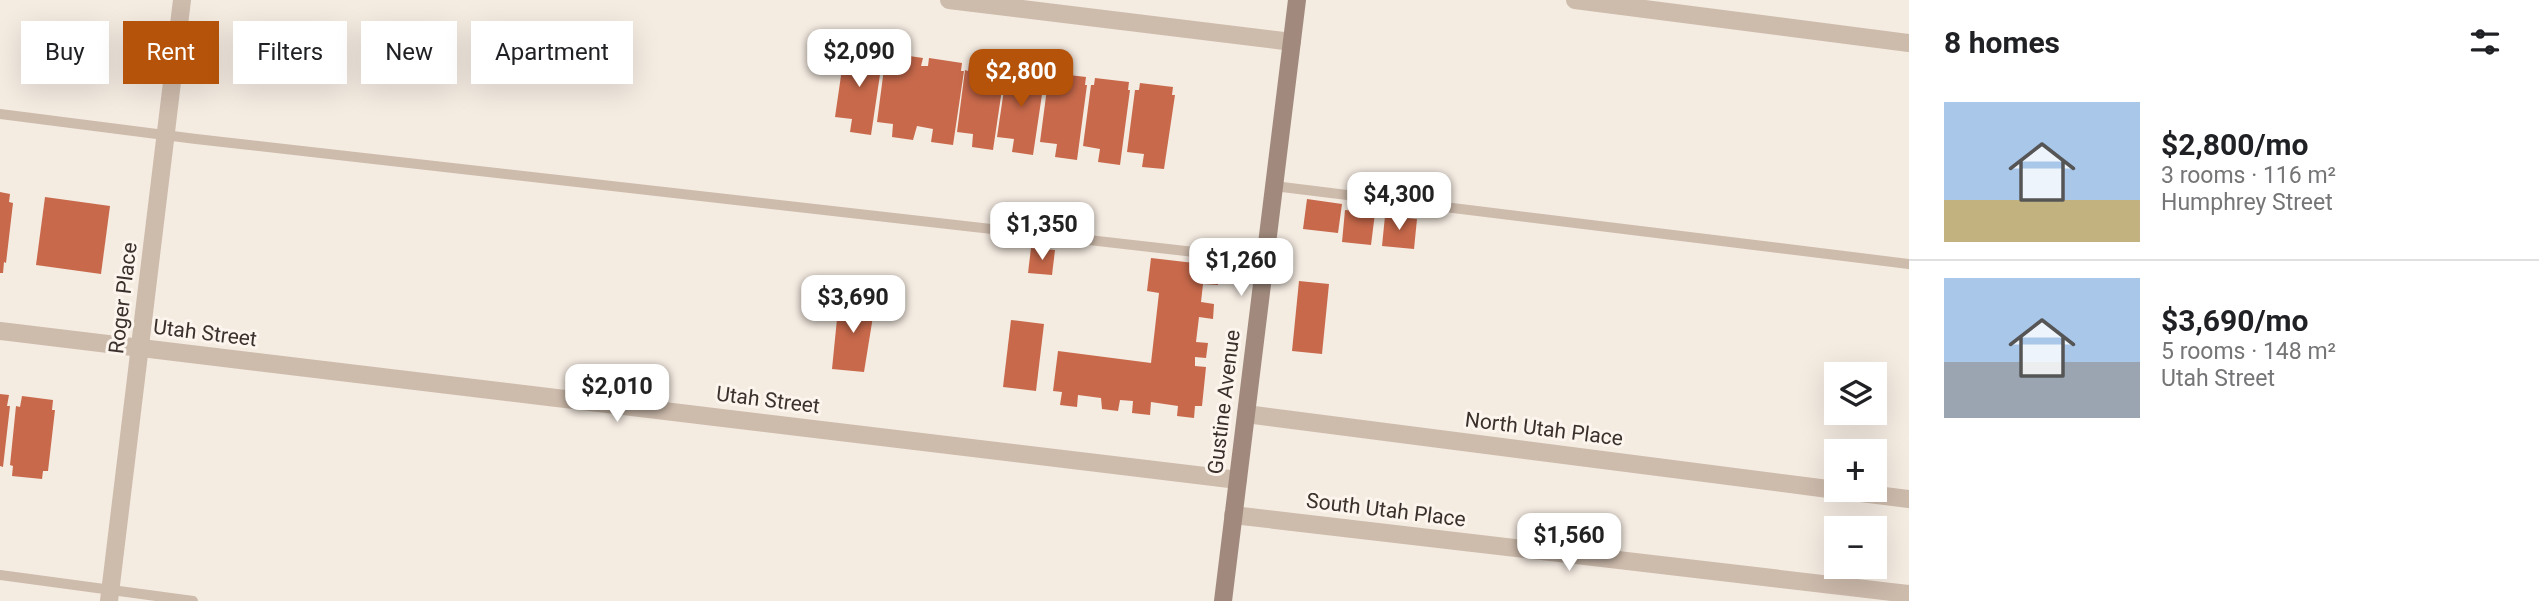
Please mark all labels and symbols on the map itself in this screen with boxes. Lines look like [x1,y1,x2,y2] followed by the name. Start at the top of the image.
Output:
[802,29,916,89] pin: $2,090
[964,50,1078,109] pin: $2,800
[1342,173,1456,232] pin: $4,300
[985,202,1099,262] pin: $1,350
[1184,238,1298,298] pin: $1,260
[104,241,142,355] street label: Roger Place
[796,276,910,335] pin: $3,690
[152,315,258,351] street label: Utah Street
[1203,328,1245,476] street label: Gustine Avenue
[560,364,674,424] pin: $2,010
[715,382,821,418] street label: Utah Street
[1464,407,1624,451] street label: North Utah Place
[1305,488,1467,532] street label: South Utah Place
[1512,514,1626,573] pin: $1,560

